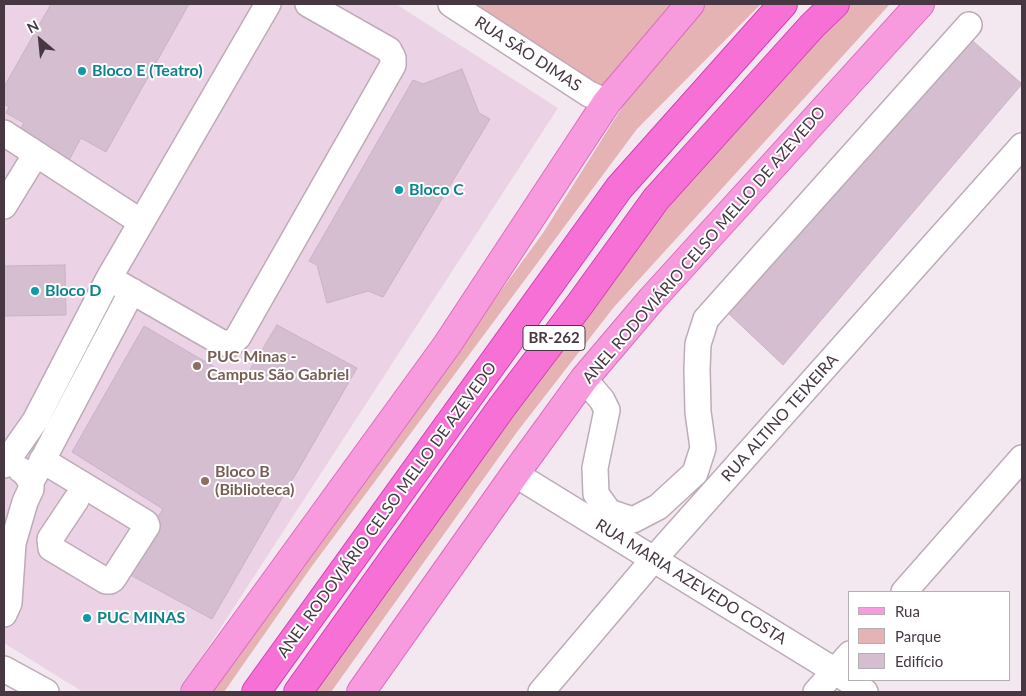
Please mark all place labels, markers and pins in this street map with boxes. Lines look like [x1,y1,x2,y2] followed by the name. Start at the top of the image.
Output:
[92,61,203,81] place label: Bloco E (Teatro)
[76,65,88,77] marker: Bloco E (Teatro)
[409,180,464,200] place label: Bloco C
[393,184,405,196] marker: Bloco C
[45,281,101,301] place label: Bloco D
[29,285,41,297] marker: Bloco D
[207,347,349,385] place label: PUC Minas - Campus São Gabriel
[191,360,203,372] marker: PUC Minas - Campus São Gabriel
[215,462,294,500] place label: Bloco B (Biblioteca)
[199,475,211,487] marker: Bloco B (Biblioteca)
[97,608,185,628] place label: PUC MINAS
[81,612,93,624] marker: PUC MINAS

